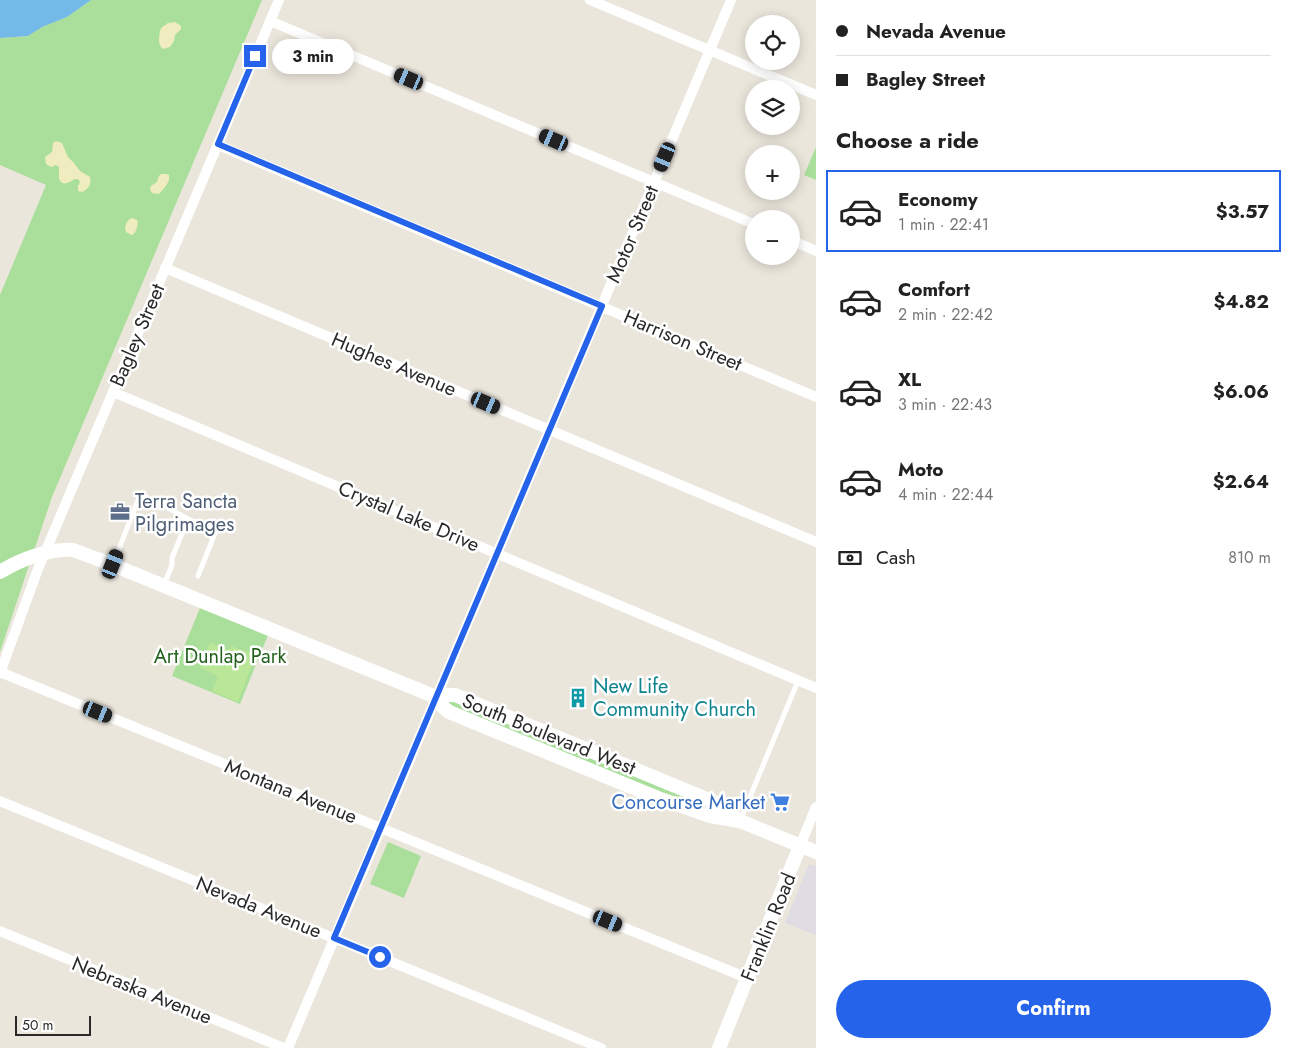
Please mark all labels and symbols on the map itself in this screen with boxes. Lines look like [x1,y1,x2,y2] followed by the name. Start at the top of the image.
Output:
[272,38,355,74] callout: 3 min
[244,45,266,67] route end
[392,66,425,92] car
[537,127,570,153] car
[652,140,677,174] car
[599,181,666,287] street label: Motor Street
[103,279,172,391] street label: Bagley Street
[619,302,747,379] street label: Harrison Street
[327,325,461,404] street label: Hughes Avenue
[469,390,502,416] car
[334,474,484,559] street label: Crystal Lake Drive
[135,487,237,539] place label: Terra Sancta Pilgrimages
[109,501,131,523] office icon: Terra Sancta Pilgrimages
[100,547,125,581] car
[154,642,287,671] park label: Art Dunlap Park
[593,672,756,724] place label: New Life Community Church
[458,686,640,783] street label: South Boulevard West
[567,687,589,709] building icon: New Life Community Church
[81,699,114,725] car
[220,752,361,831] street label: Montana Avenue
[611,788,765,817] place label: Concourse Market
[769,791,791,813] supermarket icon: Concourse Market
[192,869,326,946] street label: Nevada Avenue
[734,869,803,986] street label: Franklin Road
[591,908,624,934] car
[369,946,391,968] route start
[68,949,216,1032] street label: Nebraska Avenue
[15,1013,91,1036] scale bar

